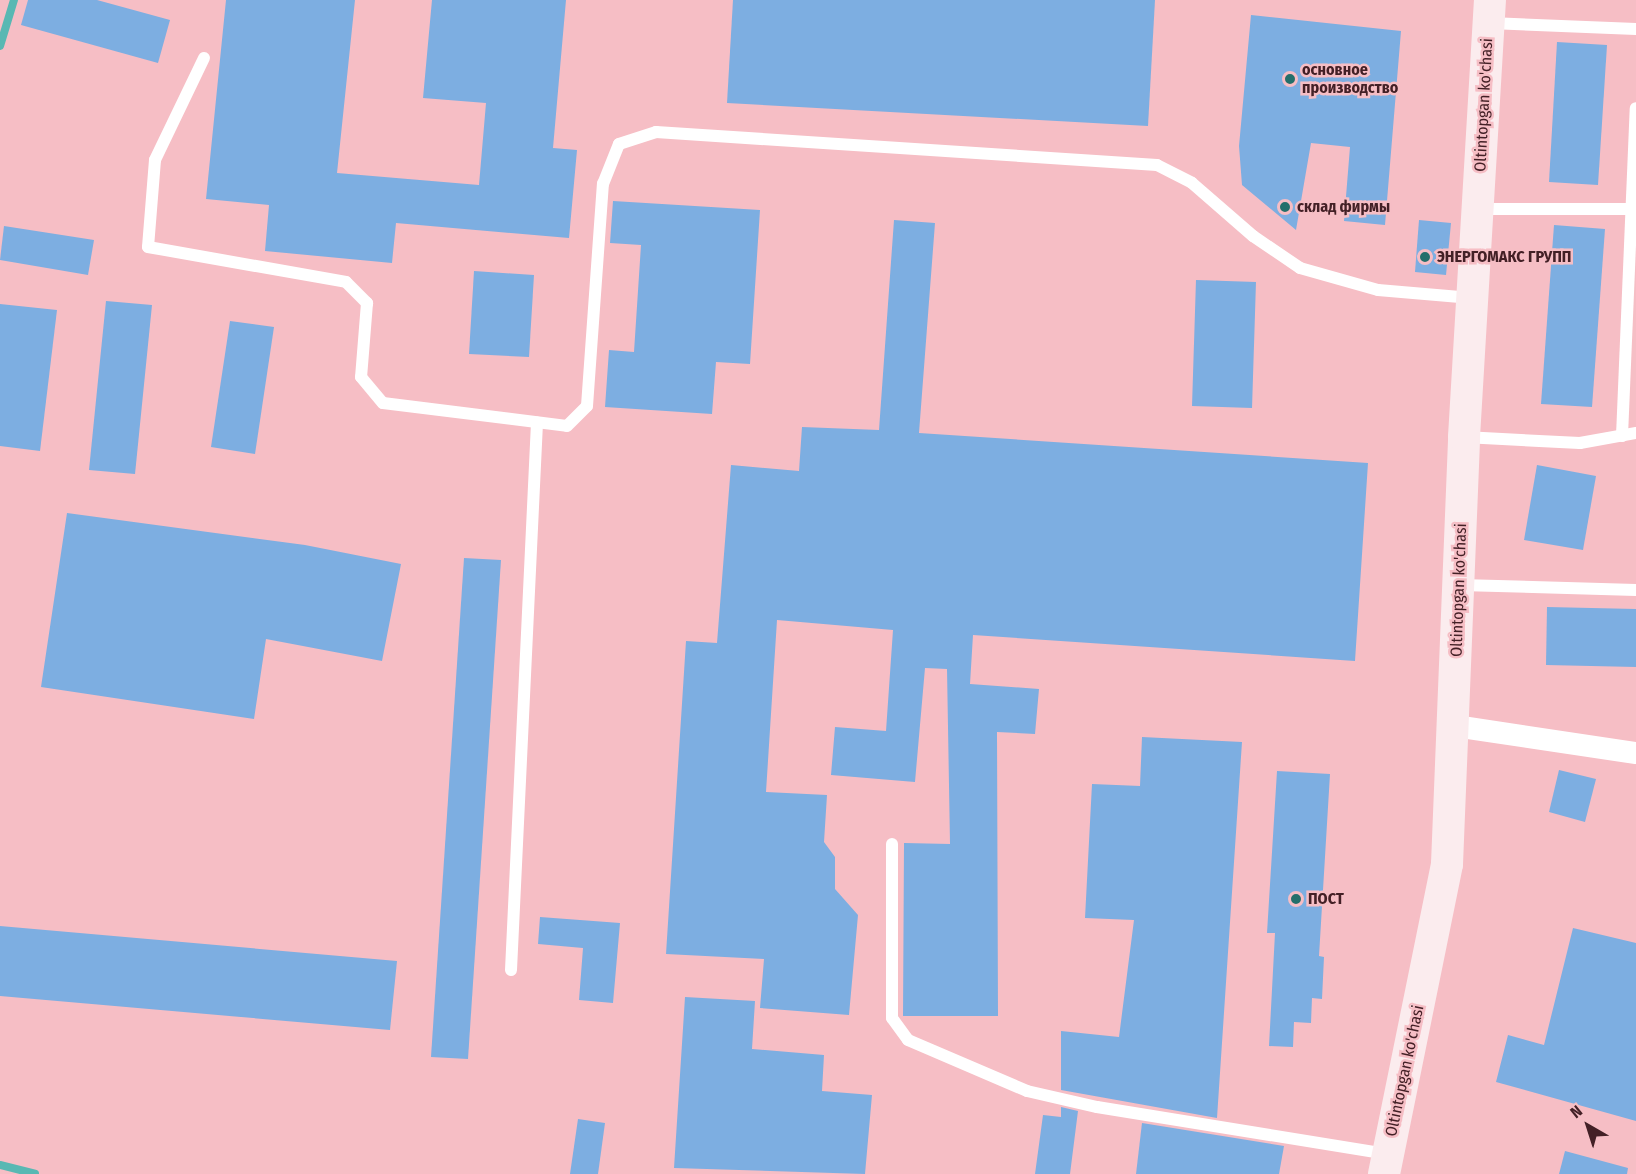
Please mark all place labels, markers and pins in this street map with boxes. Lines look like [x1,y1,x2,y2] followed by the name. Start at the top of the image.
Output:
[1302,60,1398,98] place label: основное производство
[1283,72,1297,86] marker: основное производство
[1297,197,1390,217] place label: склад фирмы
[1278,200,1292,214] marker: склад фирмы
[1437,247,1571,267] place label: ЭНЕРГОМАКС ГРУПП
[1418,250,1432,264] marker: ЭНЕРГОМАКС ГРУПП
[1308,889,1344,909] place label: ПОСТ
[1289,892,1303,906] marker: ПОСТ

